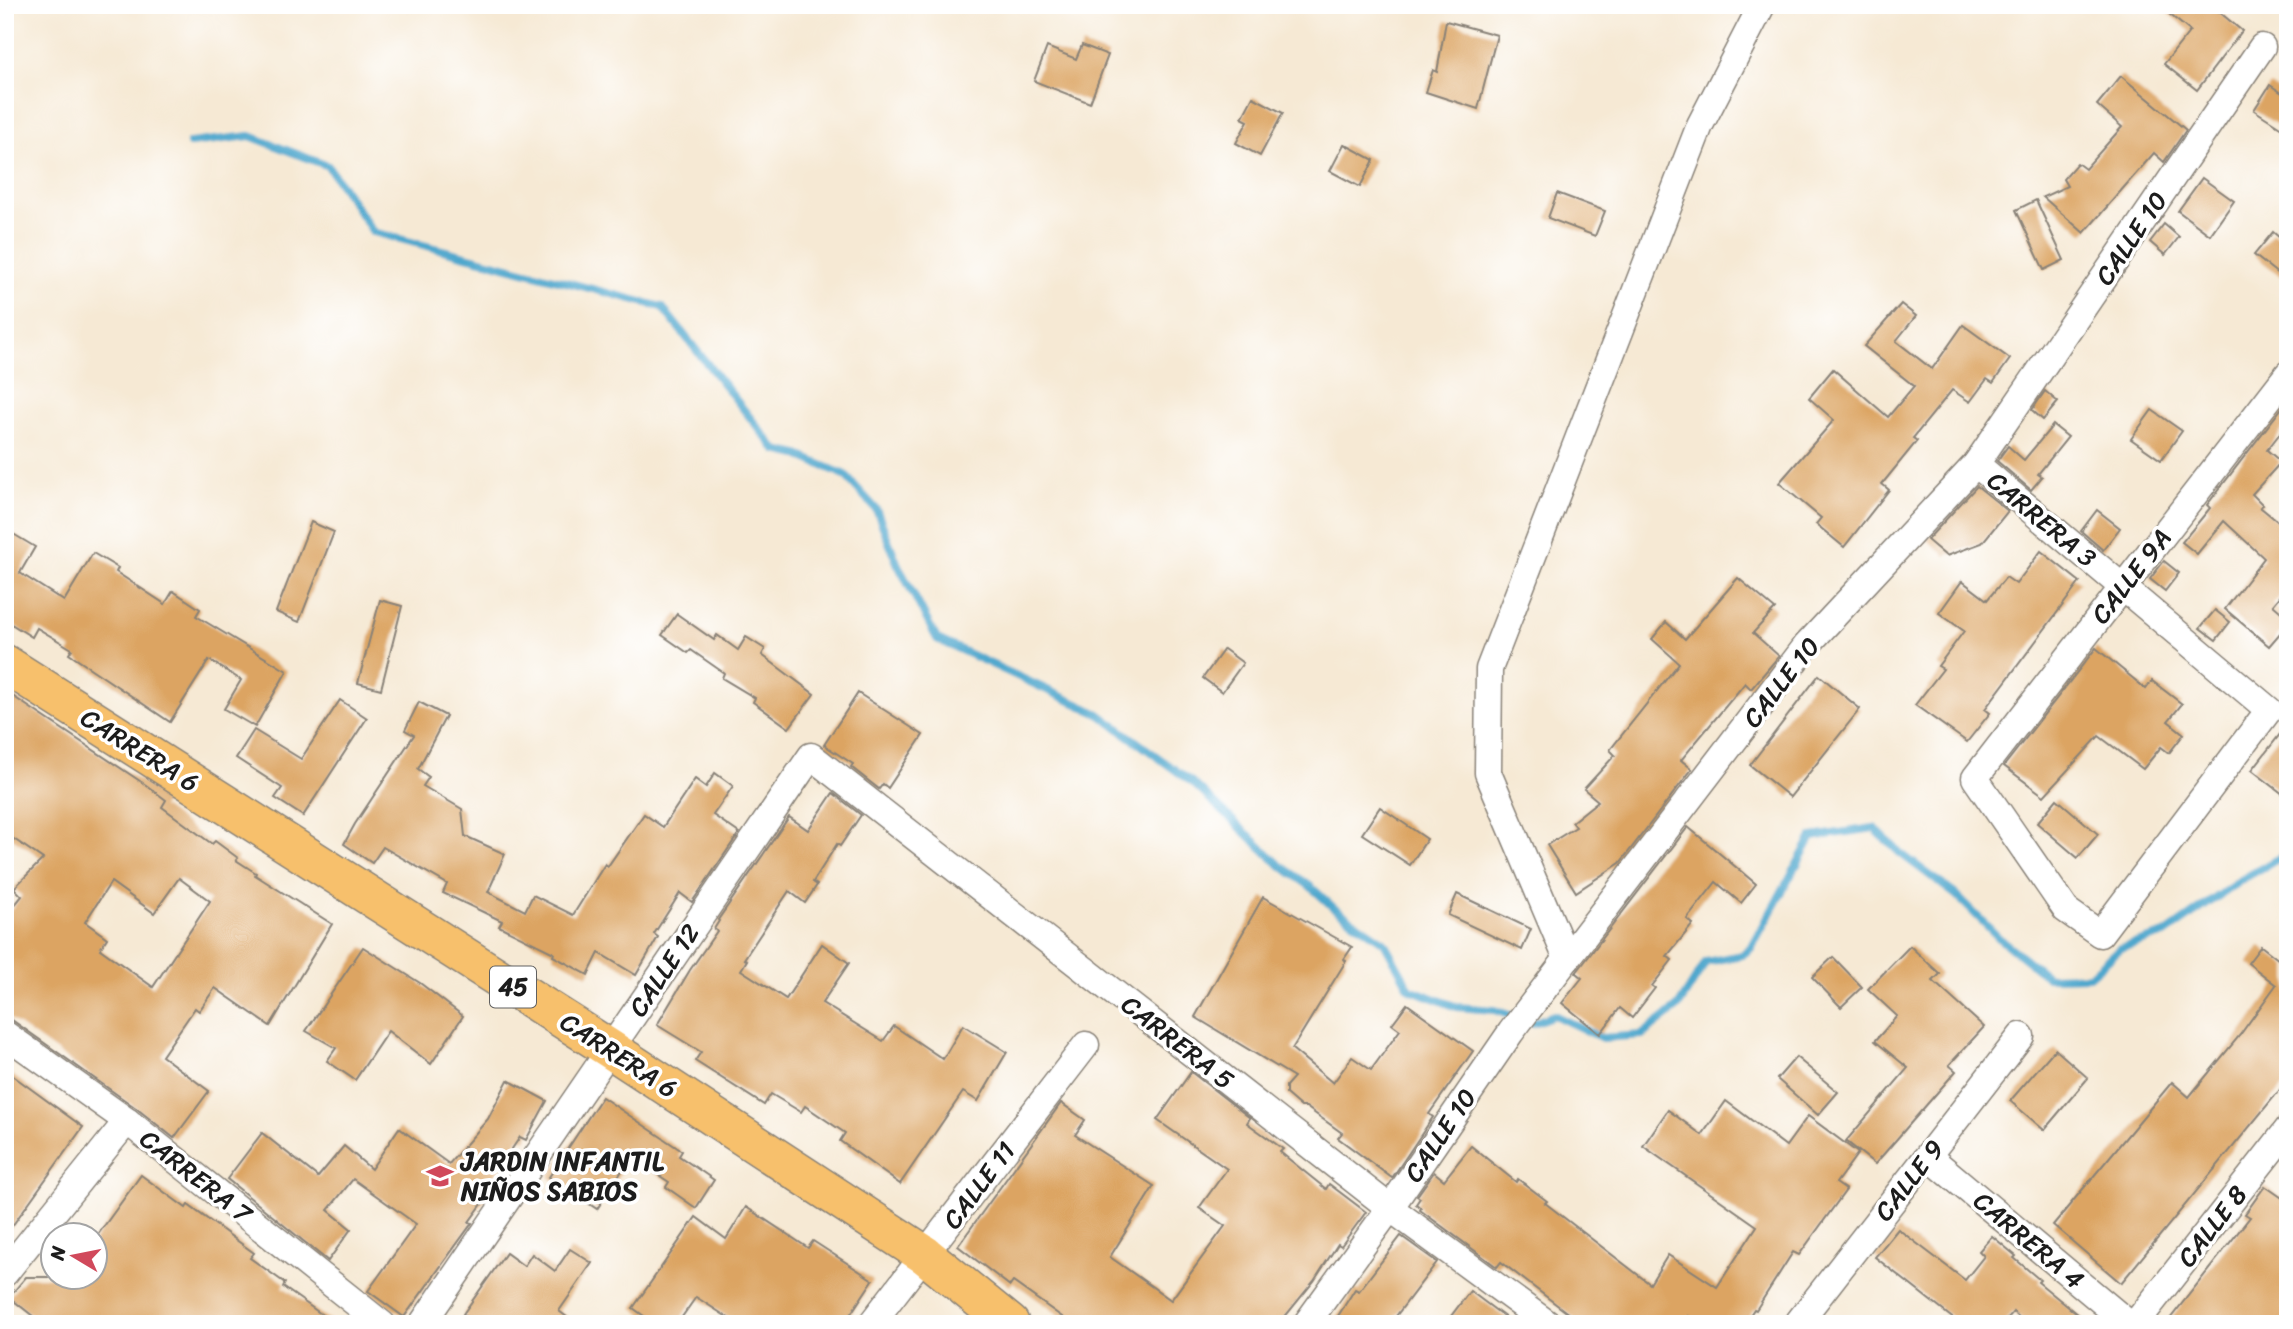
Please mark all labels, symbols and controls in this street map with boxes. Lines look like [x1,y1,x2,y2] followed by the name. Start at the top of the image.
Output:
[2082,181,2180,295] street label: CALLE 10
[1976,459,2108,579] street label: CARRERA 3
[2079,518,2183,634] street label: CALLE 9A
[1730,626,1832,738] street label: CALLE 10
[71,695,209,805] street label: CARRERA 6
[616,914,712,1026] street label: CALLE 12
[490,967,536,1007] road number: 45
[1111,983,1245,1102] street label: CARRERA 5
[551,999,687,1111] street label: CARRERA 6
[1391,1078,1489,1192] street label: CALLE 10
[129,1117,264,1236] street label: CARRERA 7
[1862,1129,1956,1231] street label: CALLE 9
[930,1131,1028,1239] street label: CALLE 11
[459,1138,665,1214] place label: JARDIN INFANTIL NIÑOS SABIOS
[425,1161,455,1191] school or university icon: JARDIN INFANTIL NIÑOS SABIOS
[2165,1174,2259,1277] street label: CALLE 8
[1963,1179,2095,1301] street label: CARRERA 4
[38,1220,108,1290] north arrow
[40,1243,75,1263] text: N

